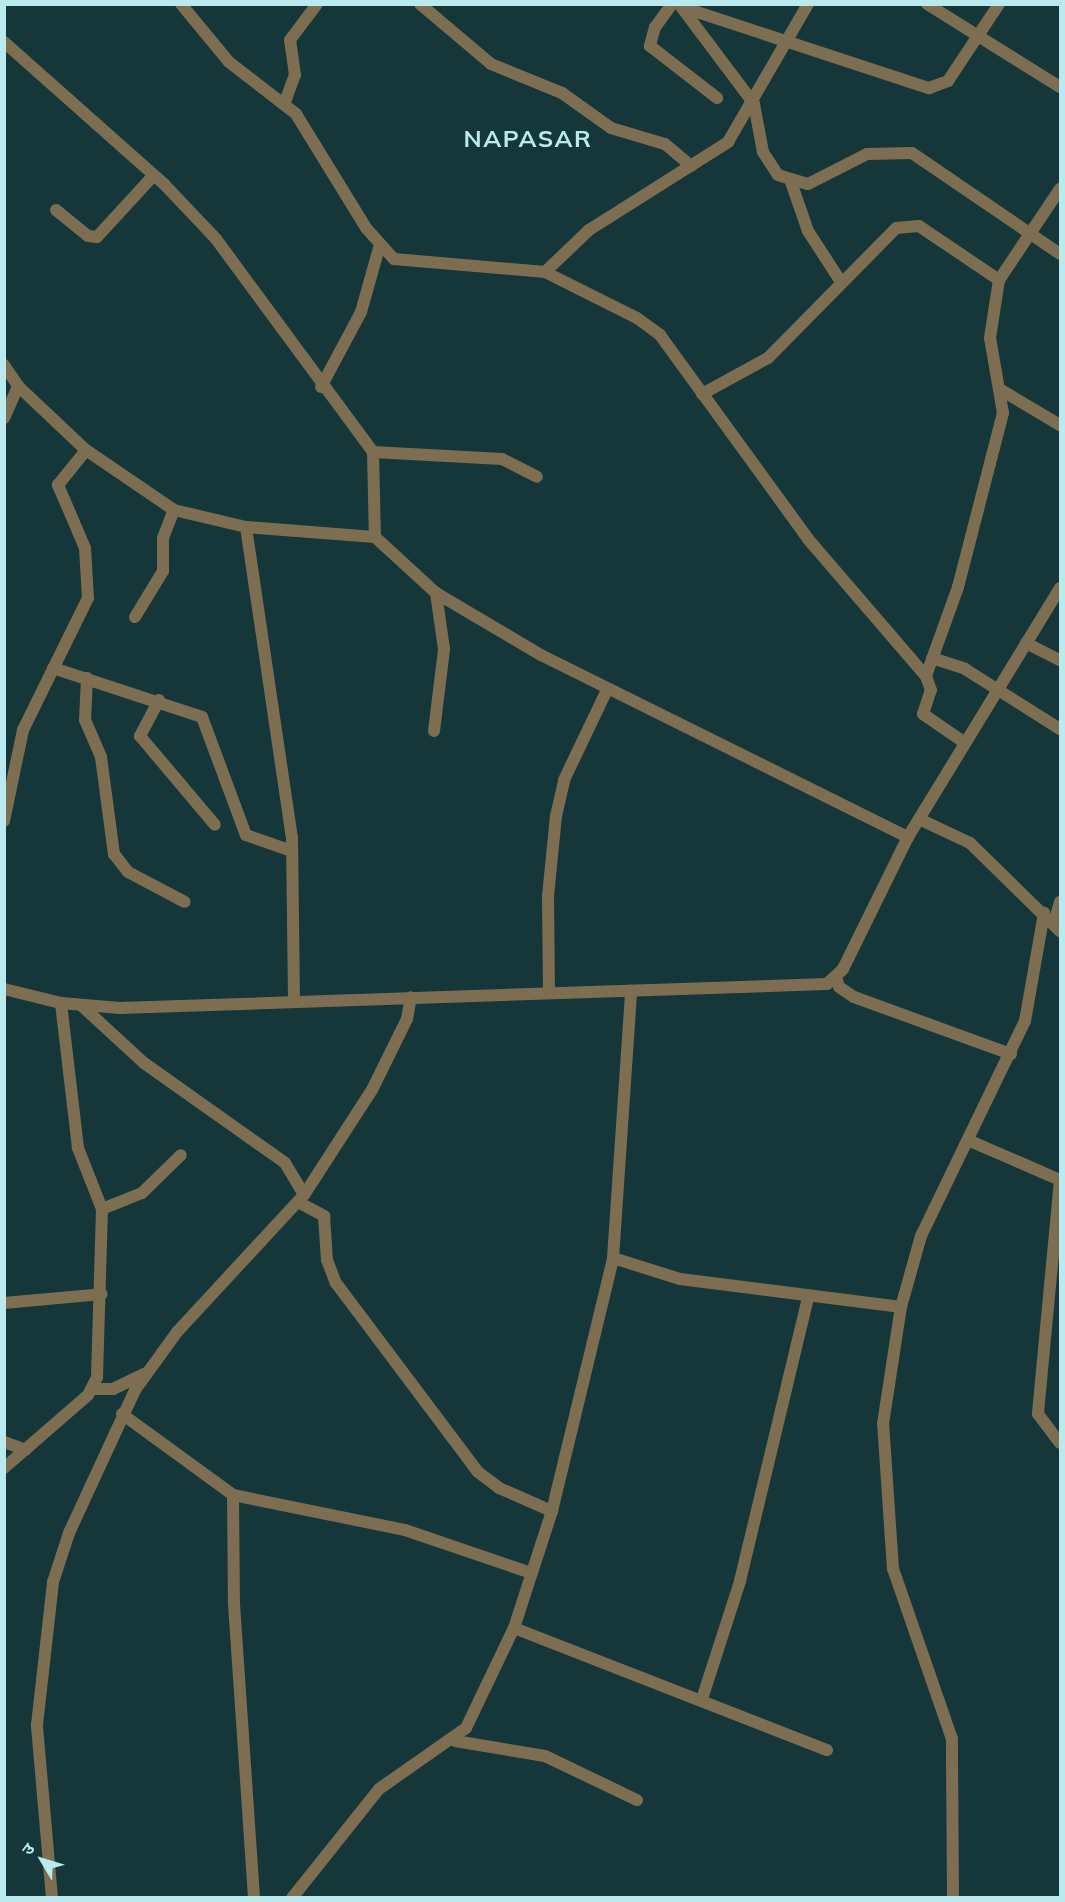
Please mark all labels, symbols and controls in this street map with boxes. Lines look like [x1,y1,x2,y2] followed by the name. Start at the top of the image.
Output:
[464,125,592,153] district label: NAPASAR
[12,1830,72,1890] north arrow
[17,1839,39,1859] text: उ

